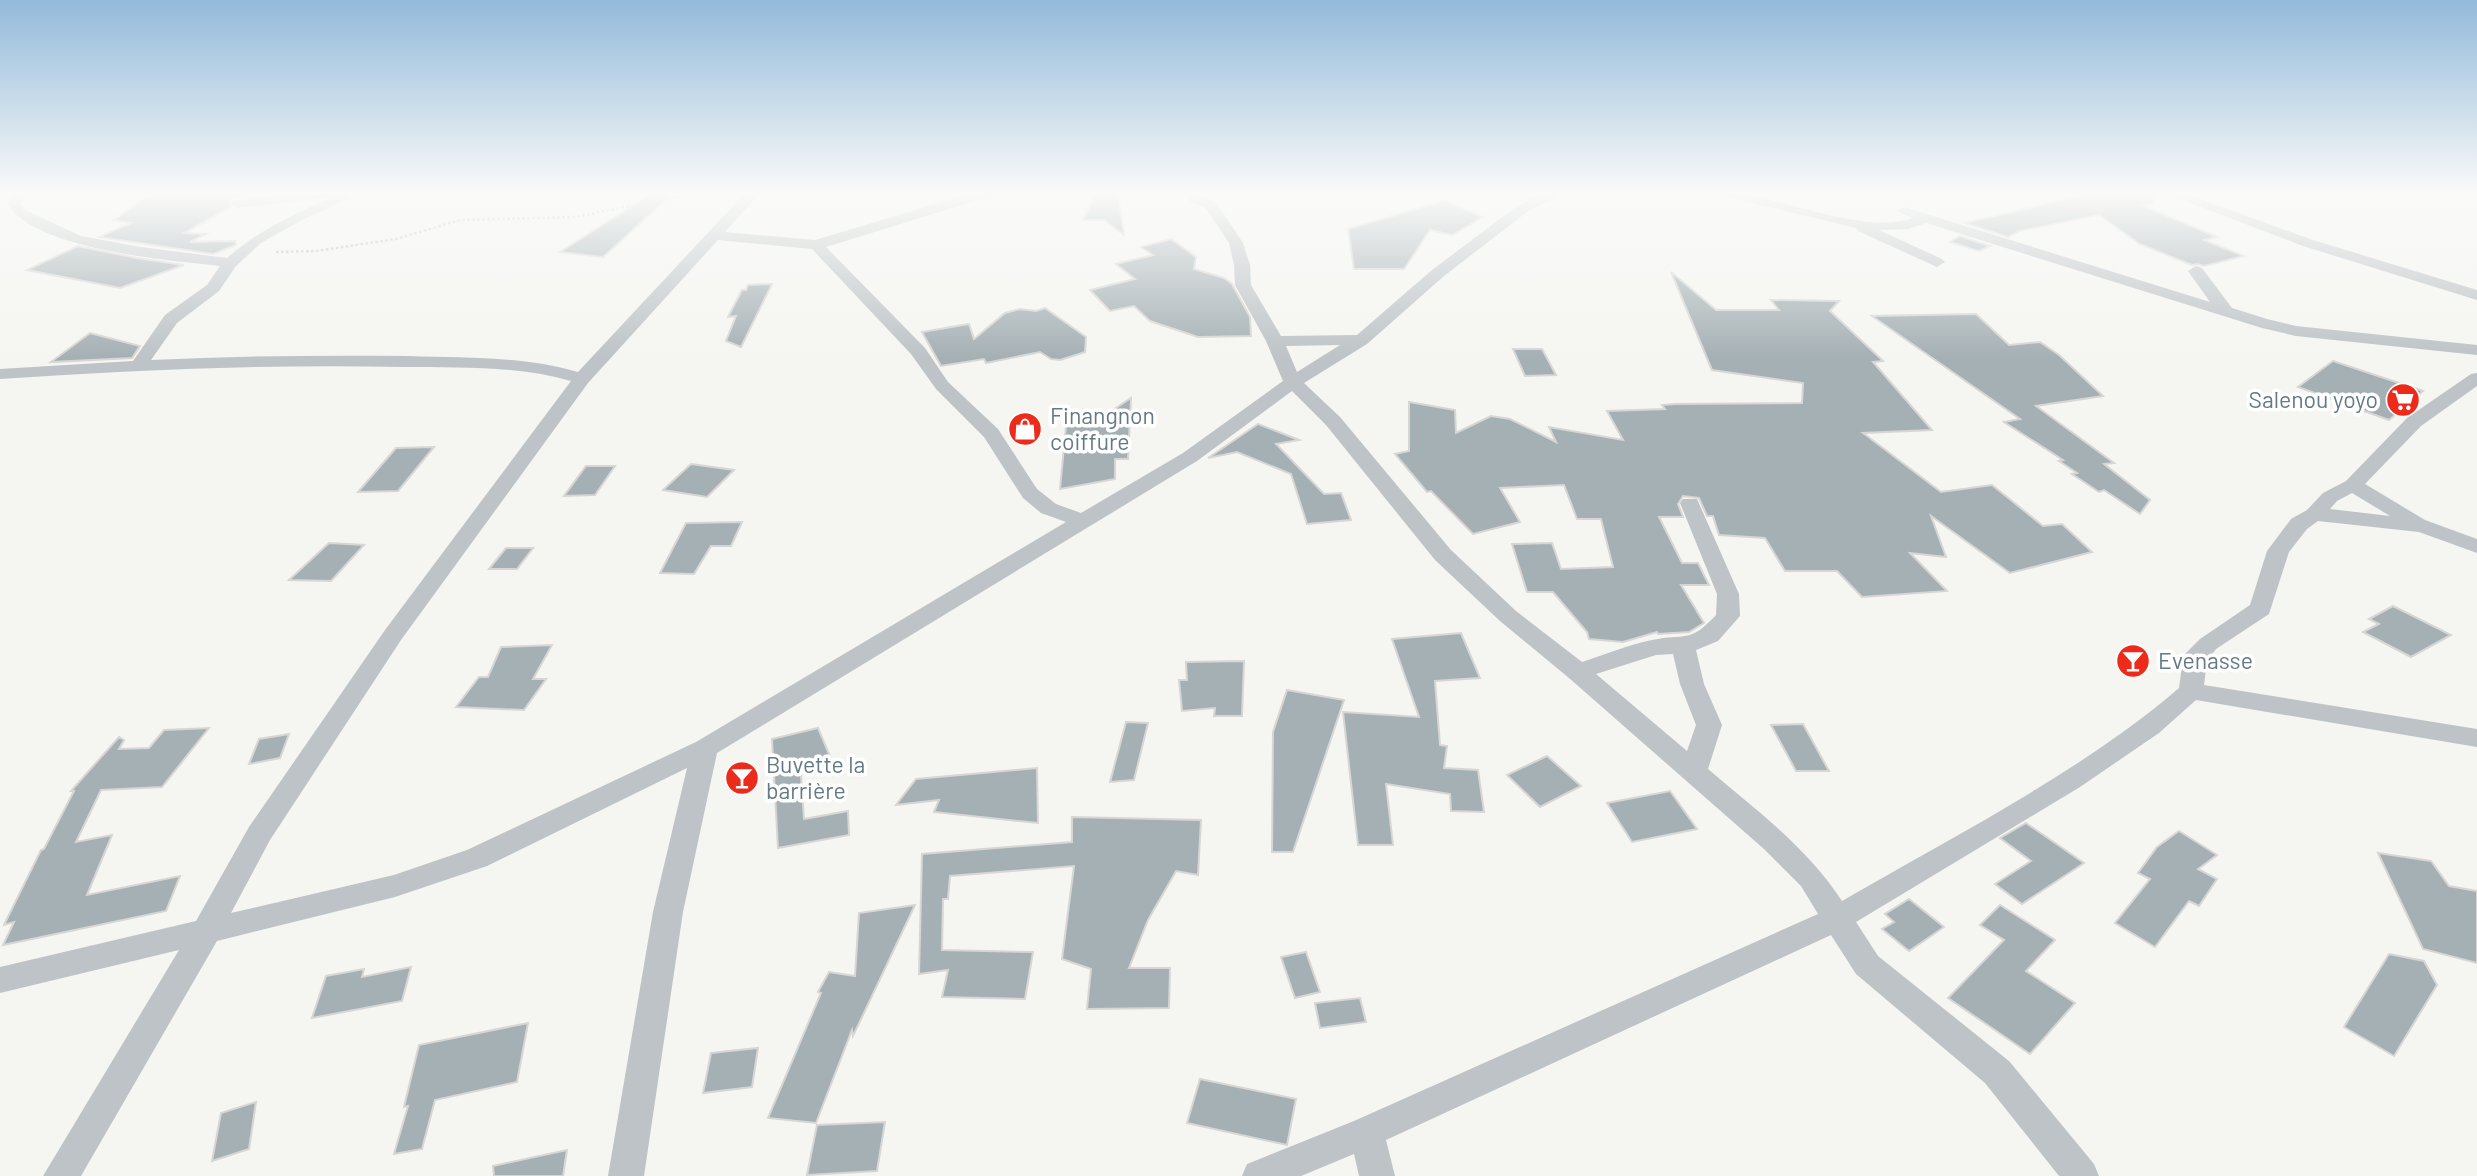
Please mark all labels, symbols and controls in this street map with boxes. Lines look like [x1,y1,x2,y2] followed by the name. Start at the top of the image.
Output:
[2384,381,2422,419] supermarket icon: Salenou yoyo
[2249,385,2378,413] place label: Salenou yoyo
[1050,401,1155,455] place label: Finangnon coiffure
[1006,410,1044,448] shop icon: Finangnon coiffure
[2114,642,2152,680] bar icon: Evenasse
[2158,646,2253,674] place label: Evenasse
[766,750,865,804] place label: Buvette la barrière
[723,759,761,797] bar icon: Buvette la barrière

